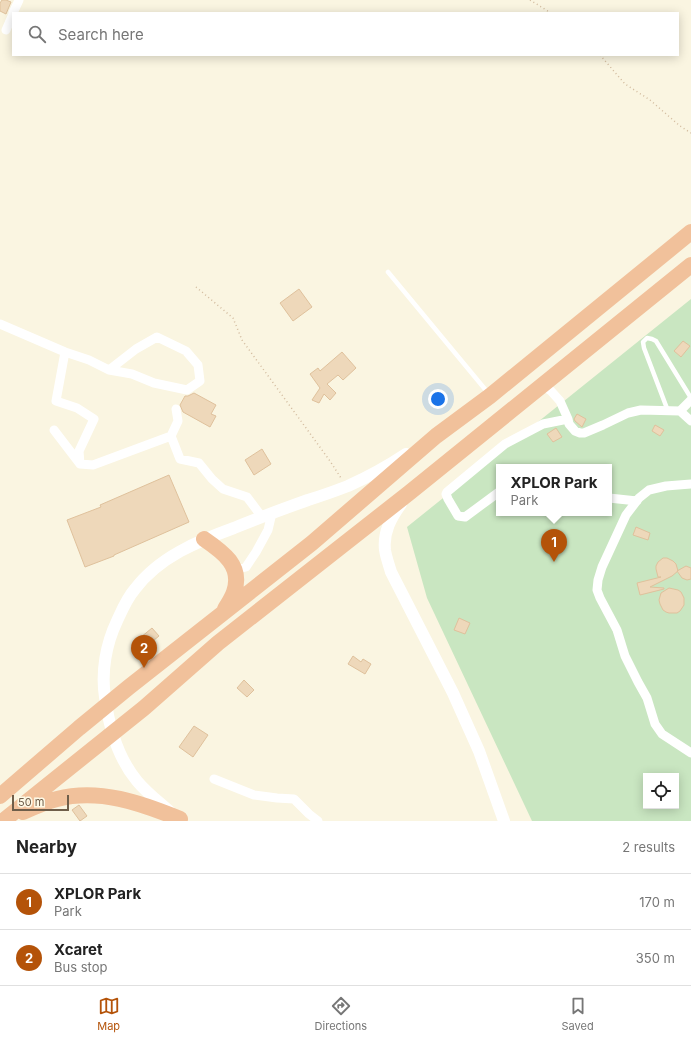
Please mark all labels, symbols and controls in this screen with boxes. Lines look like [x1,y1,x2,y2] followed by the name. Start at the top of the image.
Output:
[12,12,679,56] search box
[26,23,48,45] icon: search
[58,25,144,44] text: Search here
[428,389,448,409] your location
[496,464,612,516] popup
[510,473,598,492] text: XPLOR Park
[510,492,538,508] text: Park
[541,529,567,562] pin: 1
[131,635,157,668] pin: 2
[643,773,679,809] map controls
[643,773,679,809] button: locate
[12,793,69,812] scale bar
[18,795,44,809] text: 50 m
[16,837,77,857] text: Nearby
[622,839,675,855] text: 2 results
[54,884,141,903] text: XPLOR Park
[26,894,32,910] text: 1
[639,894,675,910] text: 170 m
[54,903,82,919] text: Park
[54,940,103,959] text: Xcaret
[25,950,33,966] text: 2
[636,950,675,966] text: 350 m
[54,959,107,975] text: Bus stop
[97,995,120,1033] tab: Map
[315,995,367,1033] tab: Directions
[562,995,594,1033] tab: Saved

